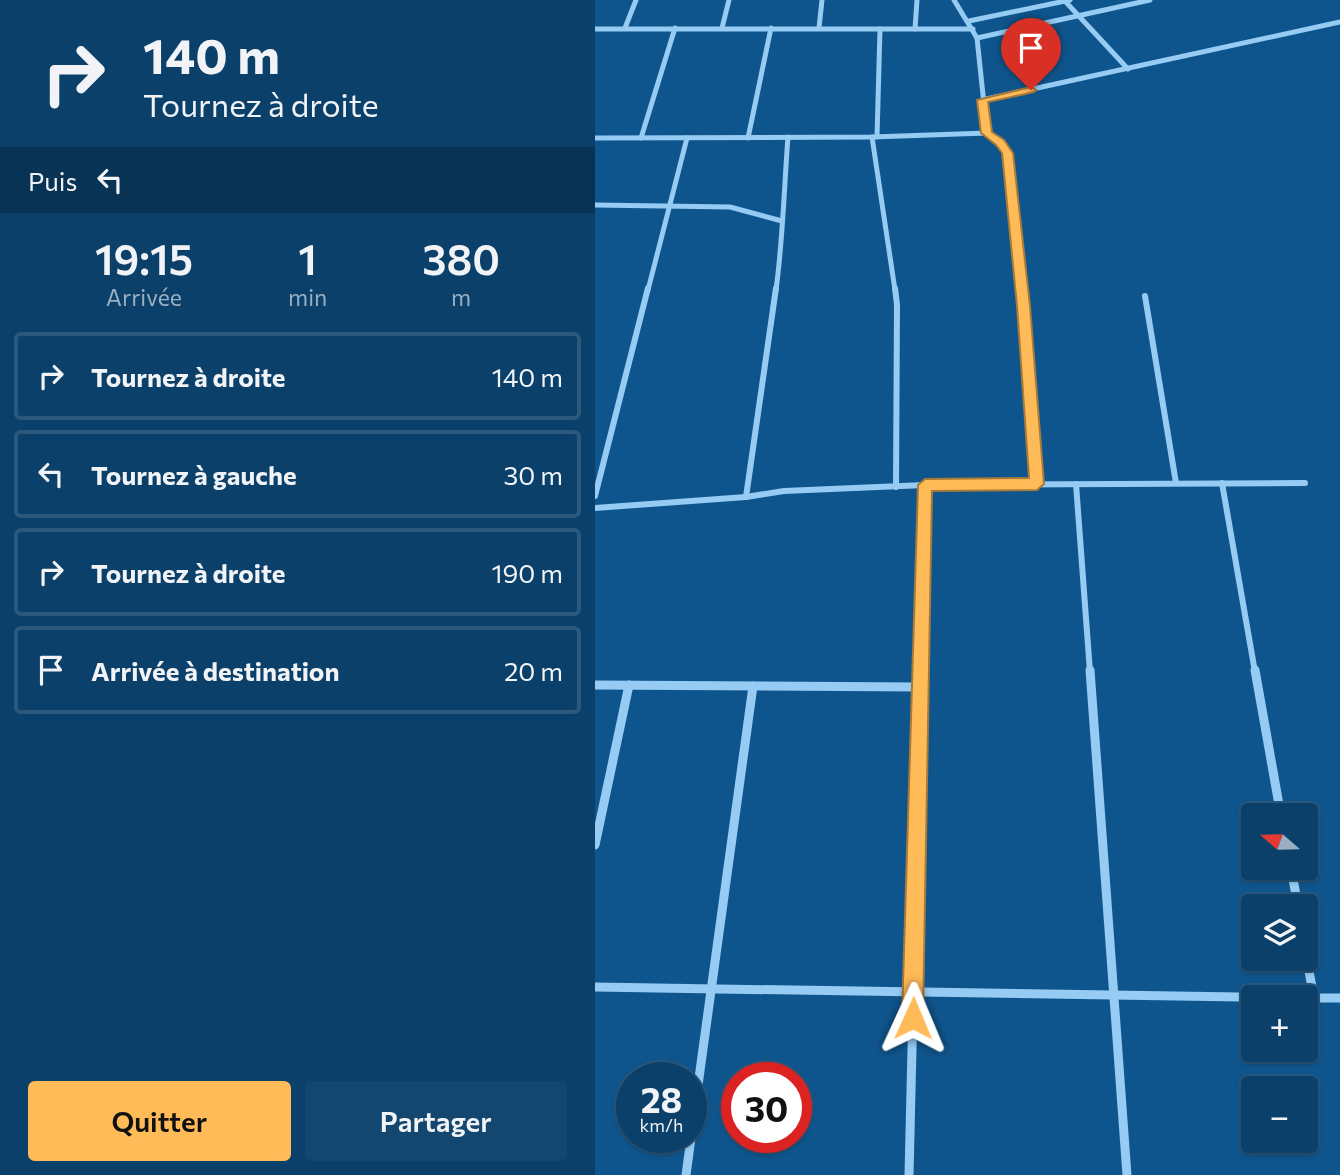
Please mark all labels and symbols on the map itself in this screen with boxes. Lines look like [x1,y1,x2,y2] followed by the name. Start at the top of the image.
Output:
[1001,18,1061,90] pin
[1241,803,1318,880] north arrow
[876,981,950,1055] position arrow
[721,1062,812,1153] speed limit sign: 30

